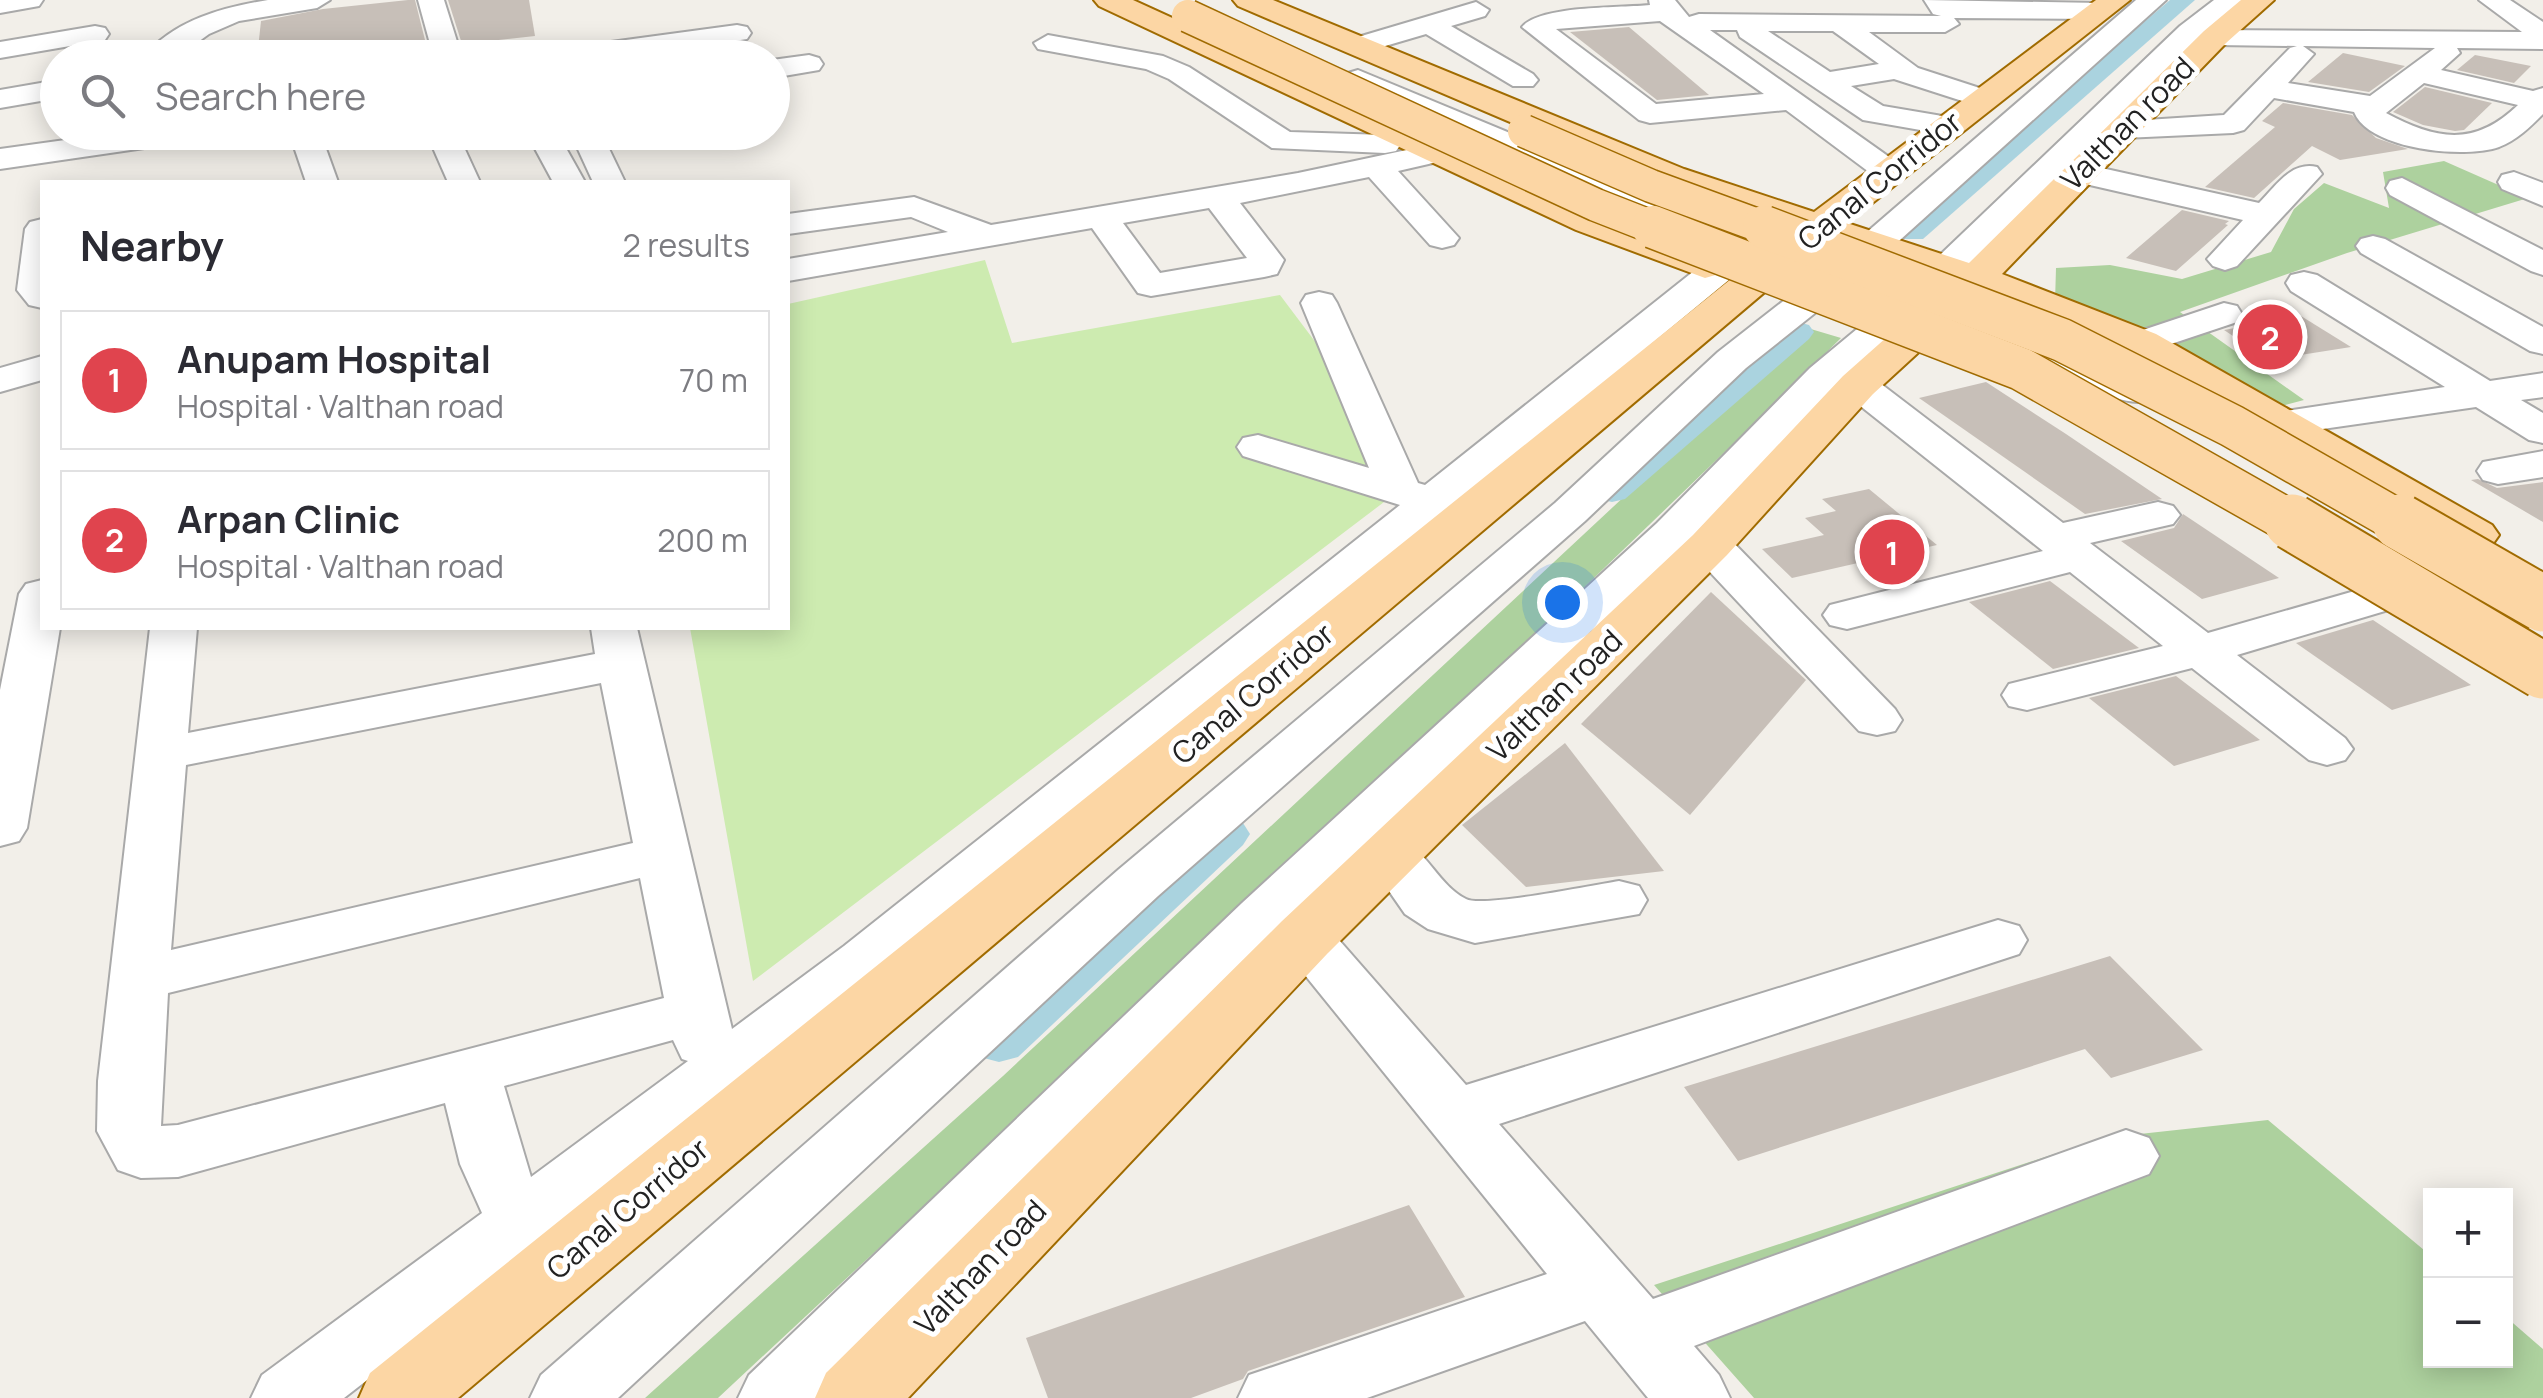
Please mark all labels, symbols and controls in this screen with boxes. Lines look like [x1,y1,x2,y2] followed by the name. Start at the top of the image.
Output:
[40,40,790,150] search box
[2051,47,2203,199] street label: Valthan road
[75,68,130,123] icon: search
[155,69,366,121] text: Search here
[1789,101,1970,259] street label: Canal Corridor
[80,216,224,274] text: Nearby
[623,223,750,267] text: 2 results
[2238,300,2302,374] pin: 2
[177,332,491,384] text: Anupam Hospital
[107,358,122,402] text: 1
[679,358,748,402] text: 70 m
[177,384,504,428] text: Hospital · Valthan road
[177,492,400,544] text: Arpan Clinic
[1860,514,1924,590] pin: 1
[105,518,124,562] text: 2
[657,518,748,562] text: 200 m
[177,544,504,588] text: Hospital · Valthan road
[1537,577,1588,628] your location
[1162,613,1342,773] street label: Canal Corridor
[1477,620,1631,770] street label: Valthan road
[537,1128,717,1288] street label: Canal Corridor
[2423,1188,2513,1368] map controls
[2423,1188,2513,1278] button: +
[905,1190,1055,1344] street label: Valthan road
[2423,1278,2513,1368] button: −

